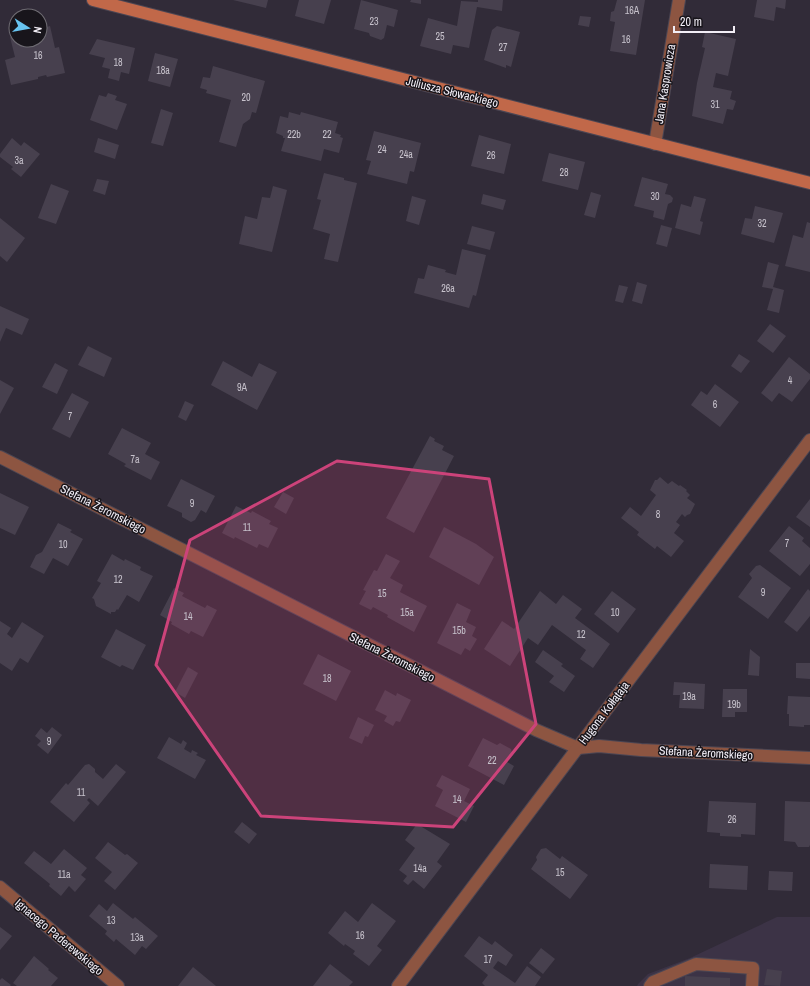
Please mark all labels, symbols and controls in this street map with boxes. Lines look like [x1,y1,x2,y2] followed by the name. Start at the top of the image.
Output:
[625,4,640,17] house number: 16A
[8,8,48,48] north arrow
[674,8,734,34] scale bar
[680,14,702,30] text: 20 m
[369,15,379,28] house number: 23
[30,25,45,34] text: N
[435,30,445,43] house number: 25
[621,33,631,46] house number: 16
[498,41,508,54] house number: 27
[651,43,679,125] street label: Jana Kasprowicza
[33,49,43,62] house number: 16
[113,56,123,69] house number: 18
[156,64,170,77] house number: 18a
[404,73,500,111] street label: Juliusza Słowackiego
[241,91,251,104] house number: 20
[710,98,720,111] house number: 31
[287,128,301,141] house number: 22b
[322,128,332,141] house number: 22
[377,143,387,156] house number: 24
[399,148,413,161] house number: 24a
[486,149,496,162] house number: 26
[14,154,24,167] house number: 3a
[559,166,569,179] house number: 28
[650,190,660,203] house number: 30
[757,217,767,230] house number: 32
[441,282,455,295] house number: 26a
[788,374,793,387] house number: 4
[237,381,248,394] house number: 9A
[713,398,718,411] house number: 6
[68,410,73,423] house number: 7
[130,453,140,466] house number: 7a
[57,481,149,537] street label: Stefana Żeromskiego
[190,497,195,510] house number: 9
[656,508,661,521] house number: 8
[243,521,252,534] house number: 11
[785,537,790,550] house number: 7
[58,538,68,551] house number: 10
[113,573,123,586] house number: 12
[761,586,766,599] house number: 9
[377,587,387,600] house number: 15
[400,606,414,619] house number: 15a
[610,606,620,619] house number: 10
[183,610,193,623] house number: 14
[452,624,466,637] house number: 15b
[576,628,586,641] house number: 12
[346,629,438,685] street label: Stefana Żeromskiego
[322,672,332,685] house number: 18
[575,678,633,748] street label: Hugona Kołłątaja
[682,690,696,703] house number: 19a
[727,698,741,711] house number: 19b
[47,735,52,748] house number: 9
[659,743,753,763] street label: Stefana Żeromskiego
[487,754,497,767] house number: 22
[77,786,86,799] house number: 11
[452,793,462,806] house number: 14
[727,813,737,826] house number: 26
[413,862,427,875] house number: 14a
[555,866,565,879] house number: 15
[57,868,71,881] house number: 11a
[11,895,107,979] street label: Ignacego Paderewskiego
[106,914,116,927] house number: 13
[355,929,365,942] house number: 16
[130,931,144,944] house number: 13a
[483,953,493,966] house number: 17

